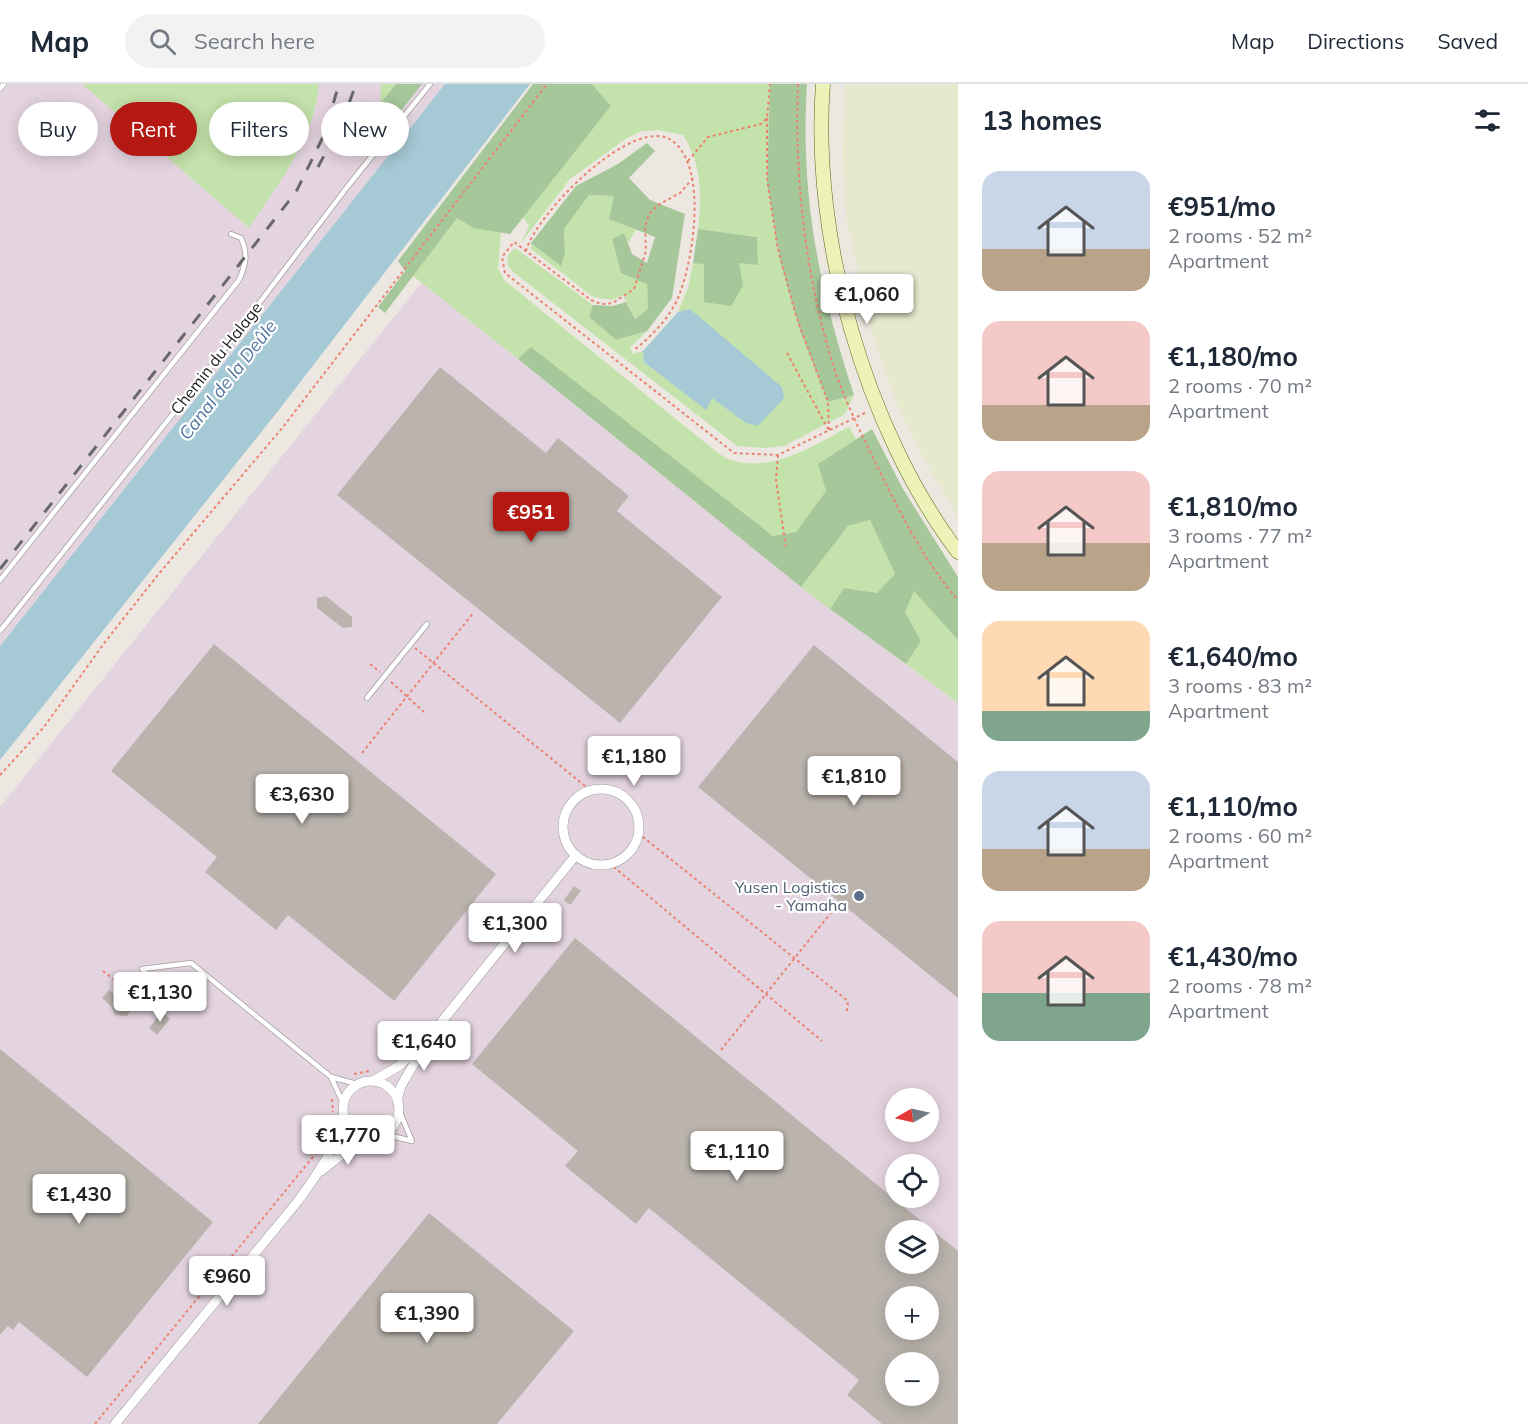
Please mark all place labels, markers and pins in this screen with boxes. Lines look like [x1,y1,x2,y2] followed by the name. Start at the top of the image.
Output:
[818,274,916,325] pin: €1,060
[495,492,567,543] pin: €951
[585,736,683,787] pin: €1,180
[805,756,903,807] pin: €1,810
[253,774,351,825] pin: €3,630
[734,877,847,915] place label: Yusen Logistics - Yamaha
[852,889,866,903] marker: Yusen Logistics - Yamaha
[466,903,564,954] pin: €1,300
[111,972,209,1023] pin: €1,130
[375,1021,473,1072] pin: €1,640
[299,1115,397,1166] pin: €1,770
[688,1131,786,1182] pin: €1,110
[30,1174,128,1225] pin: €1,430
[191,1256,263,1307] pin: €960
[378,1293,476,1344] pin: €1,390

